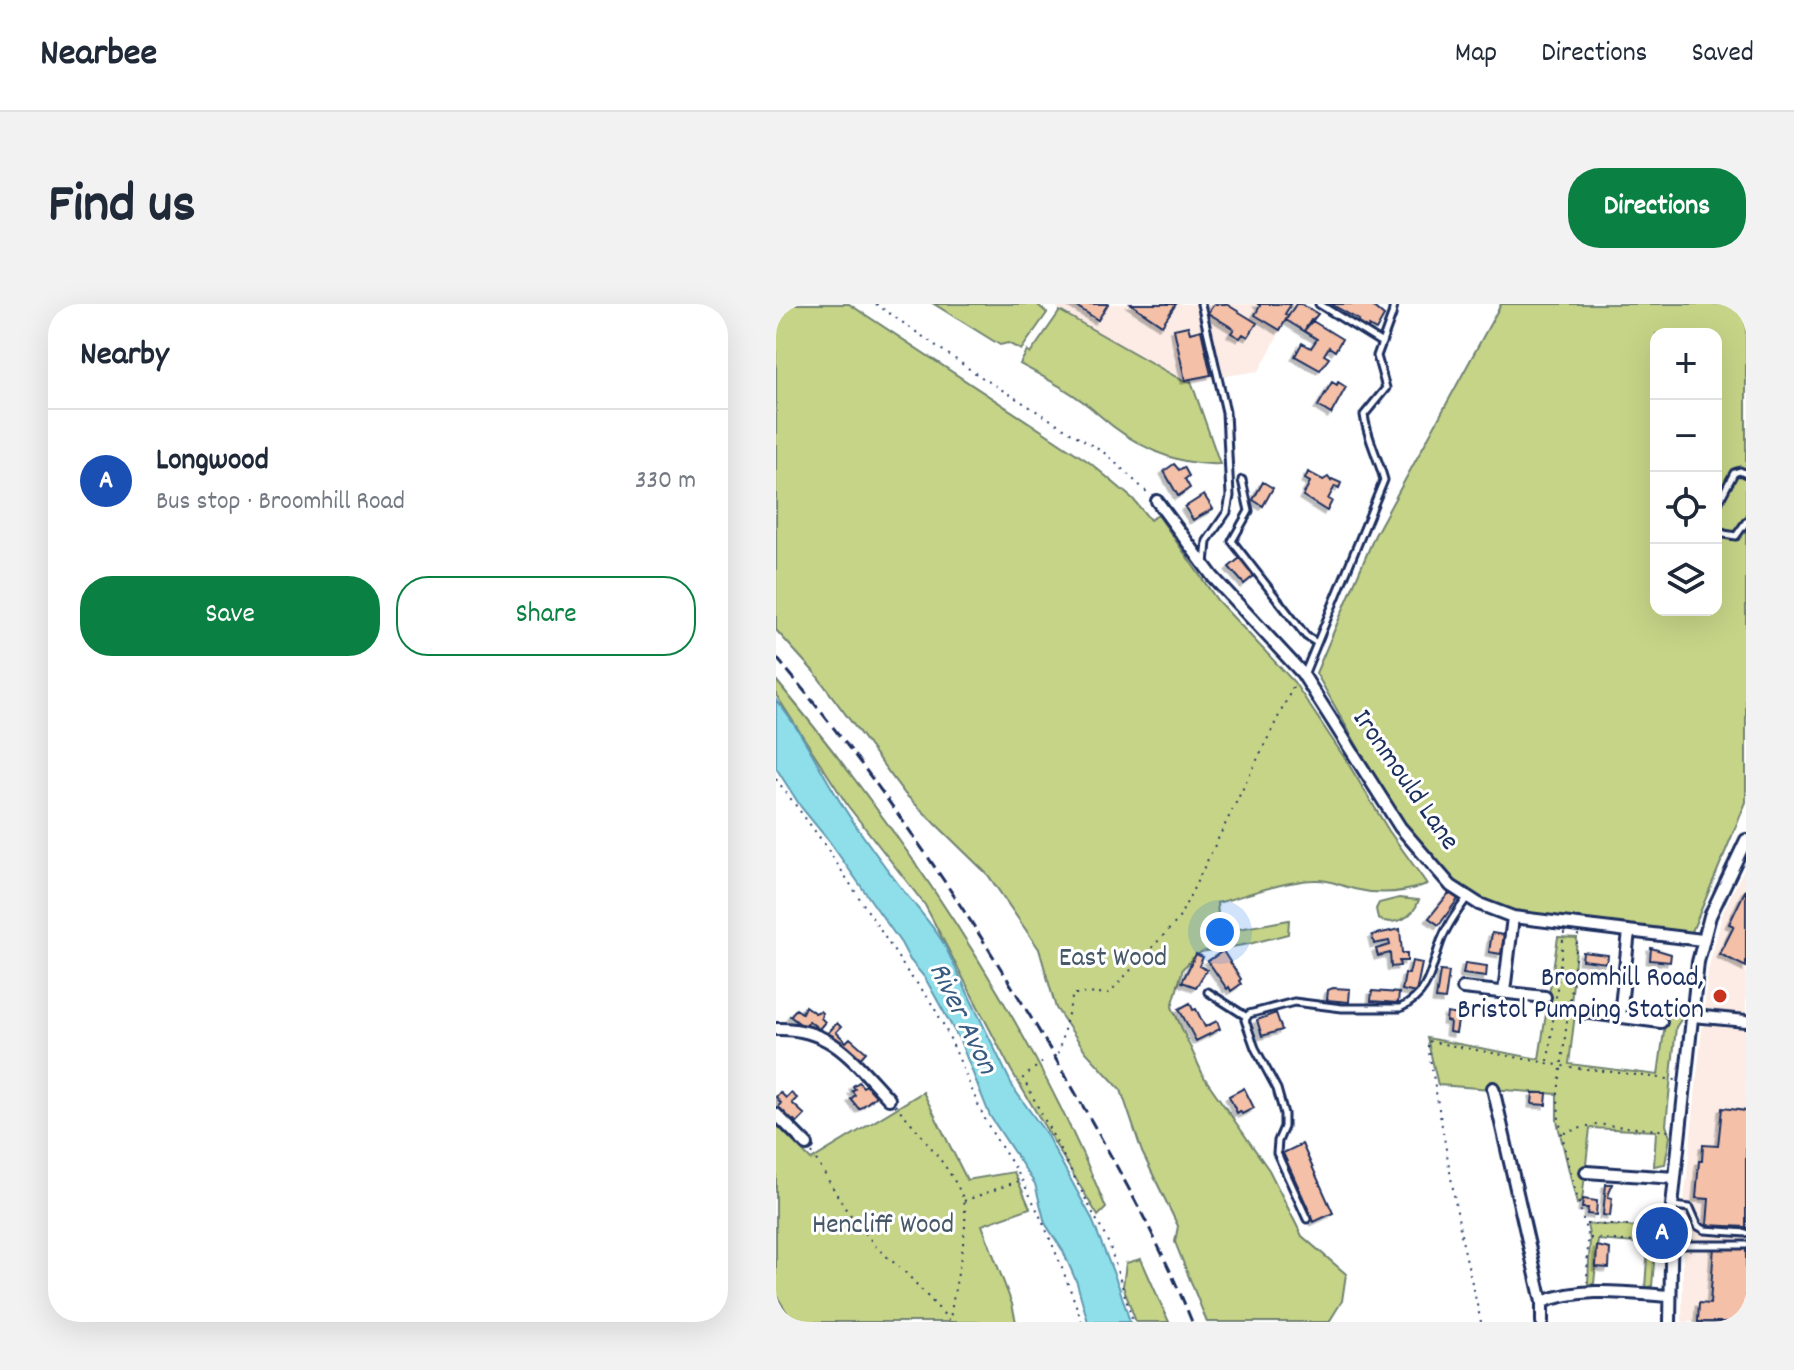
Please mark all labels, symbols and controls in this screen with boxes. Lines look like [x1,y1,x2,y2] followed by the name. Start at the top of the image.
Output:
[40,28,157,83] text: Nearbee
[1455,35,1497,75] text: Map
[1541,35,1647,75] text: Directions
[1691,35,1754,75] text: Saved
[48,168,196,248] text: Find us
[1568,168,1746,248] button: Directions
[1650,328,1722,616] map controls
[1650,328,1722,400] button: +
[80,332,169,381] text: Nearby
[1650,400,1722,472] button: −
[156,441,269,484] text: Longwood
[99,463,113,500] text: A
[635,463,696,500] text: 330 m
[1650,472,1722,544] button: locate
[156,484,405,521] text: Bus stop · Broomhill Road
[1650,544,1722,616] button: layers
[80,576,380,656] button: Save
[396,576,696,656] button: Share
[1341,702,1467,860] street label: Ironmould Lane
[1200,912,1240,952] your location
[1059,940,1167,980] park label: East Wood
[915,956,1007,1083] water label: River Avon
[1457,960,1704,1032] place label: Broomhill Road, Bristol Pumping Station
[1711,987,1729,1005] marker: Broomhill Road, Bristol Pumping Station
[1636,1203,1688,1263] pin: A
[812,1207,954,1247] park label: Hencliff Wood

